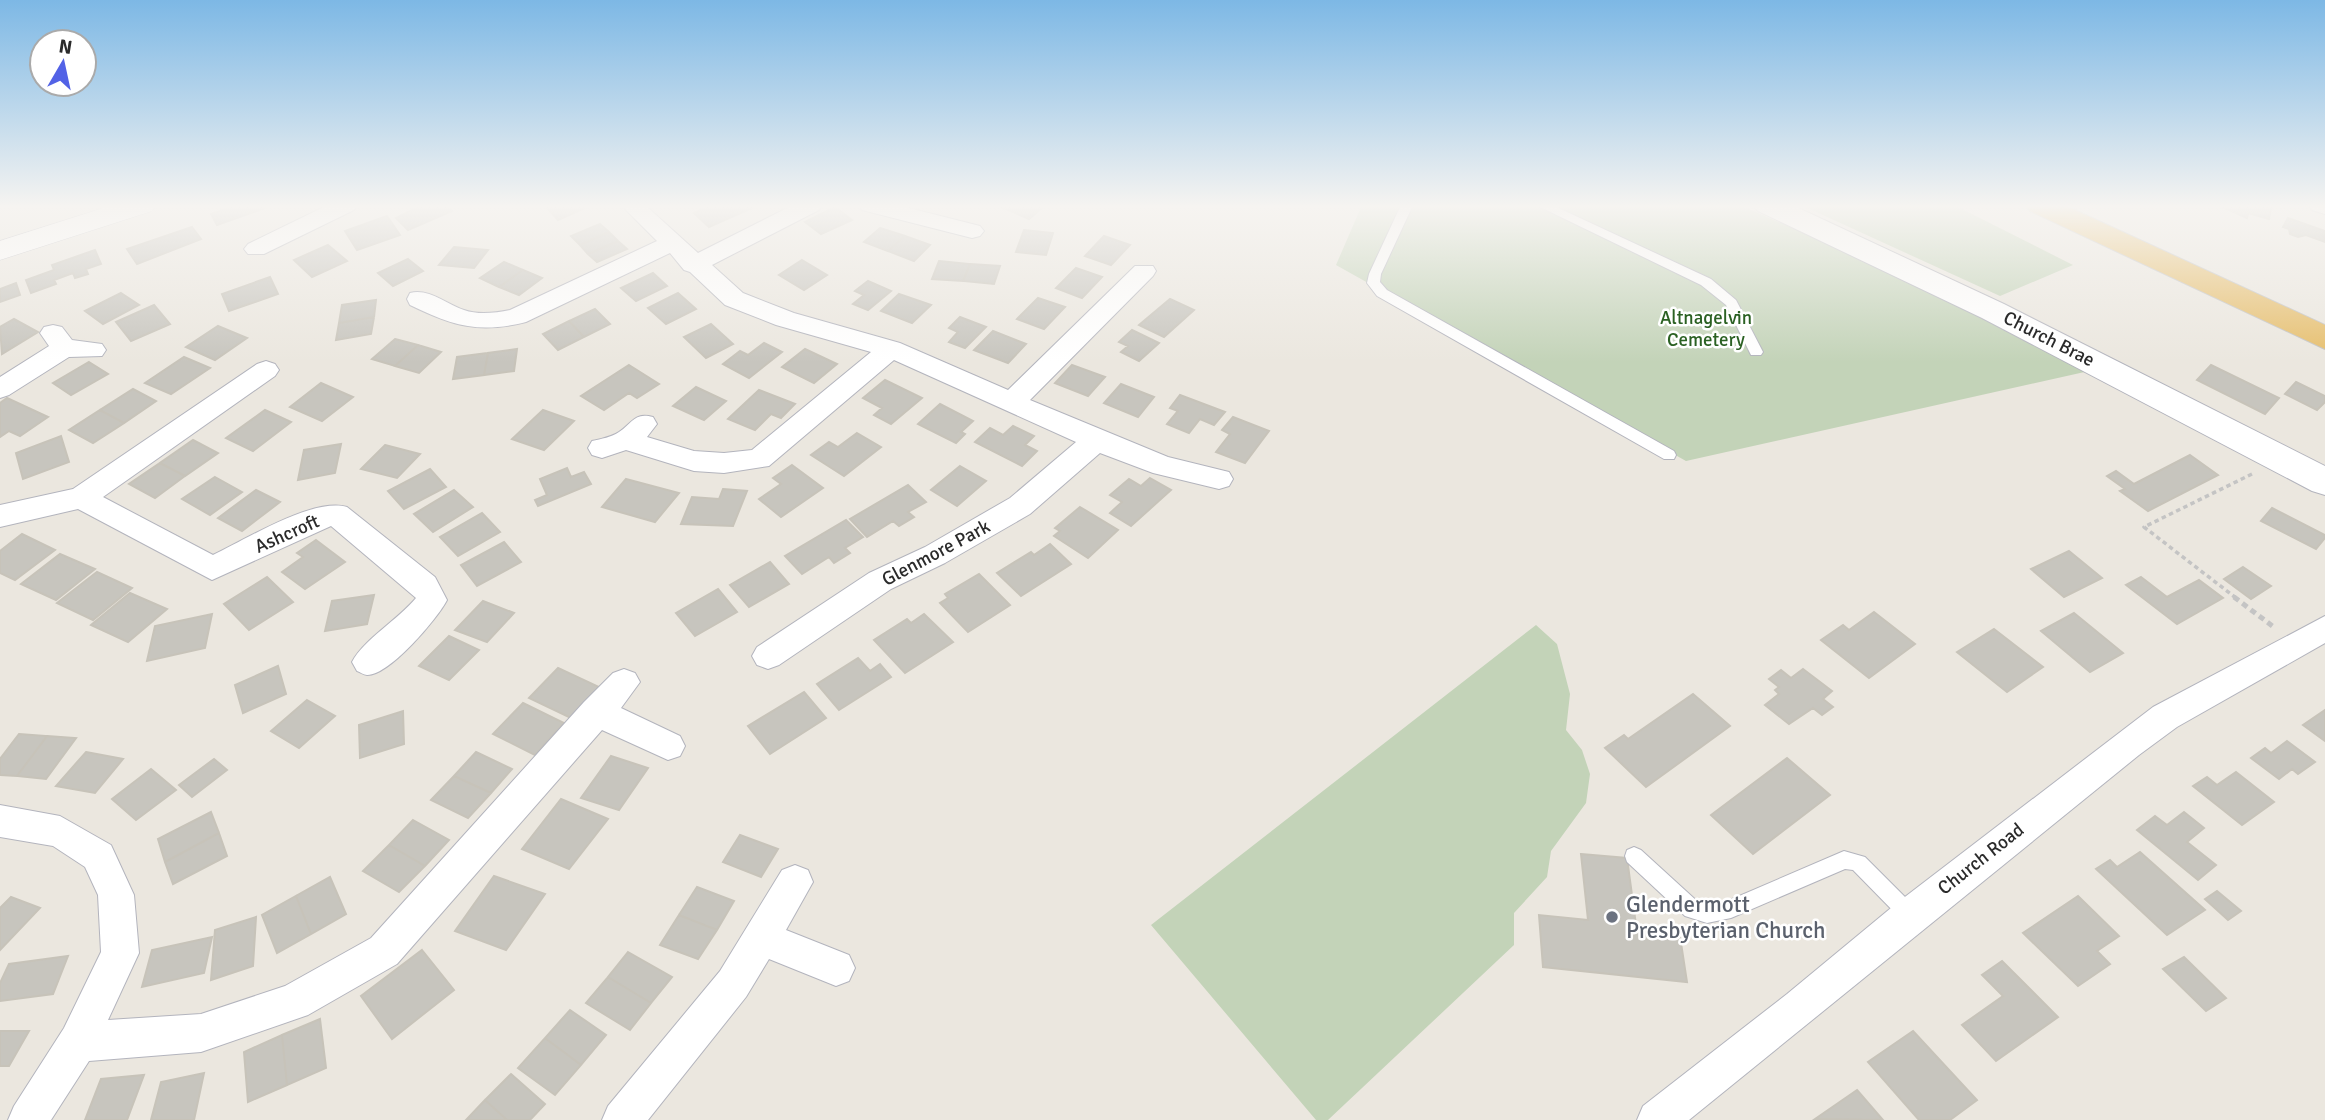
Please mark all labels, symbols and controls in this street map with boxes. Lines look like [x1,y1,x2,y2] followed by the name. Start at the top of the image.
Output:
[28,28,98,98] north arrow
[57,34,74,60] text: N
[1660,306,1752,352] park label: Altnagelvin Cemetery
[1999,306,2099,372] street label: Church Brae
[251,509,323,559] street label: Ashcroft
[878,514,995,592] street label: Glenmore Park
[1933,818,2029,900] street label: Church Road
[1626,890,1826,945] place label: Glendermott Presbyterian Church
[1604,909,1620,925] marker: Glendermott Presbyterian Church

